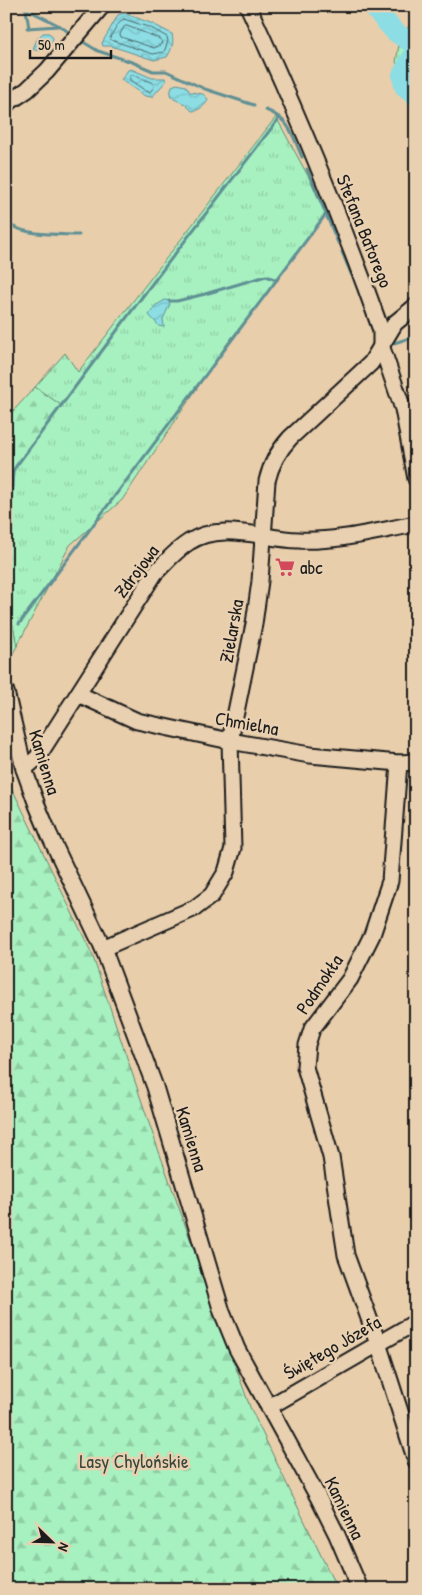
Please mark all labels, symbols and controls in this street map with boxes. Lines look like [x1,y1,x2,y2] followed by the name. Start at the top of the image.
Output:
[30,28,111,60] scale bar
[38,34,65,55] text: 50 m
[331,171,400,292] street label: Stefana Batorego
[107,539,165,603] street label: Zdrojowa
[300,554,323,580] place label: abc
[274,556,296,578] supermarket icon: abc
[213,597,249,665] street label: Zielarska
[213,705,281,741] street label: Chmielna
[23,726,67,798] street label: Kamienna
[289,948,349,1019] street label: Podmokła
[170,1103,214,1175] street label: Kamienna
[278,1308,386,1385] street label: Świętego Józefa
[80,1448,189,1474] park label: Lasy Chylońskie
[319,1472,372,1544] street label: Kamienna
[28,1518,78,1568] north arrow
[54,1540,75,1555] text: N

